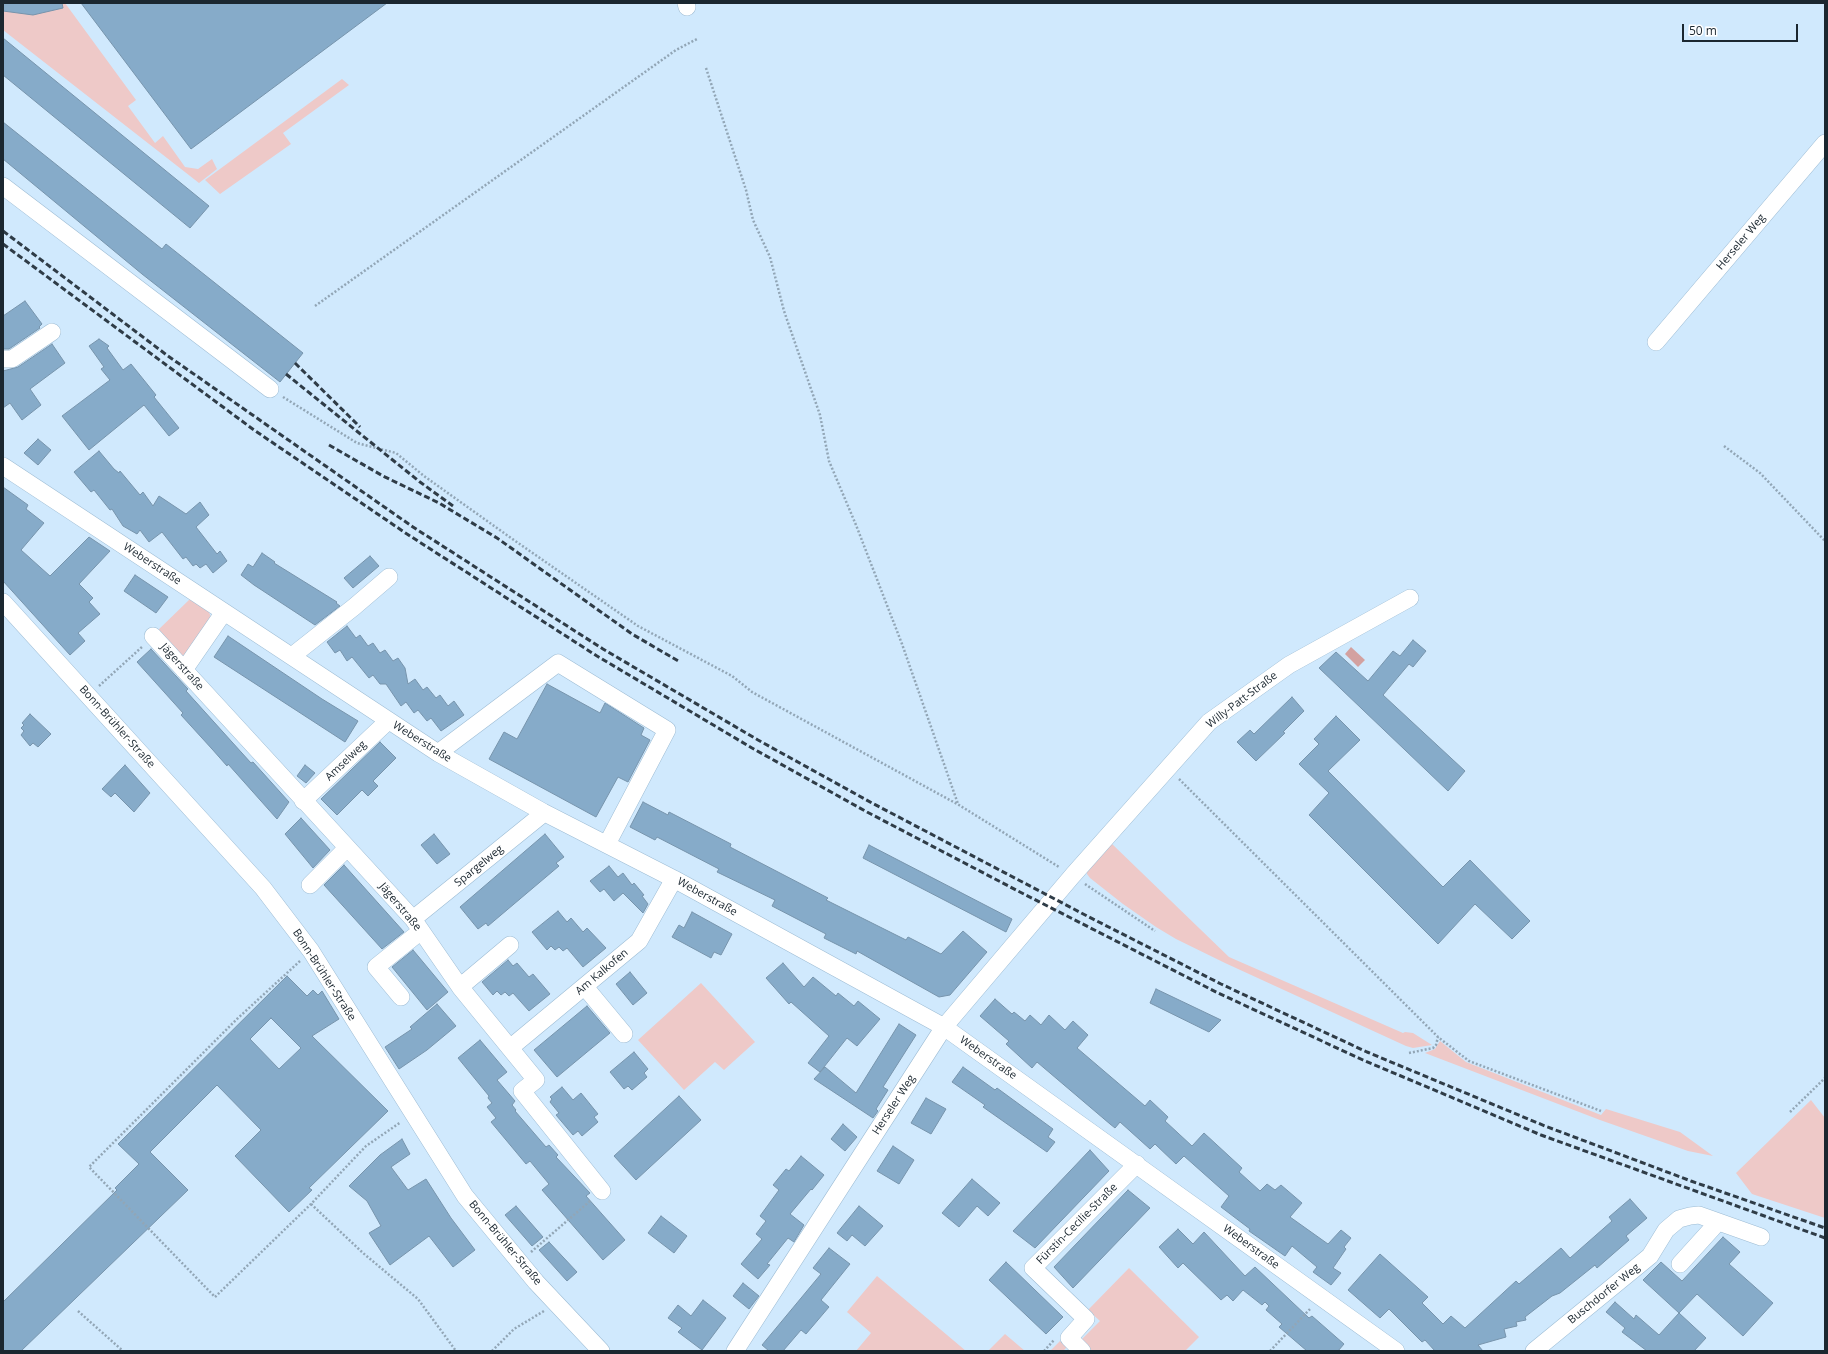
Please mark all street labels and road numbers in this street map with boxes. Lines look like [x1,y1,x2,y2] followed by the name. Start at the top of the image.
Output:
[1714,211,1768,273] street label: Herseler Weg
[121,540,183,588] street label: Weberstraße
[158,641,206,693] street label: Jägerstraße
[1204,669,1280,731] street label: Willy-Patt-Straße
[76,683,158,771] street label: Bonn-Brühler-Straße
[390,719,454,765] street label: Weberstraße
[323,738,369,784] street label: Amselweg
[452,842,506,890] street label: Spargelweg
[675,875,739,919] street label: Weberstraße
[376,880,424,934] street label: Jägerstraße
[289,927,359,1023] street label: Bonn-Brühler-Straße
[573,946,631,998] street label: Am Kalkofen
[957,1034,1019,1082] street label: Weberstraße
[870,1073,918,1137] street label: Herseler Weg
[1034,1181,1120,1267] street label: Fürstin-Cecilie-Straße
[466,1198,544,1288] street label: Bonn-Brühler-Straße
[1220,1222,1282,1272] street label: Weberstraße
[1565,1261,1643,1327] street label: Buschdorfer Weg

